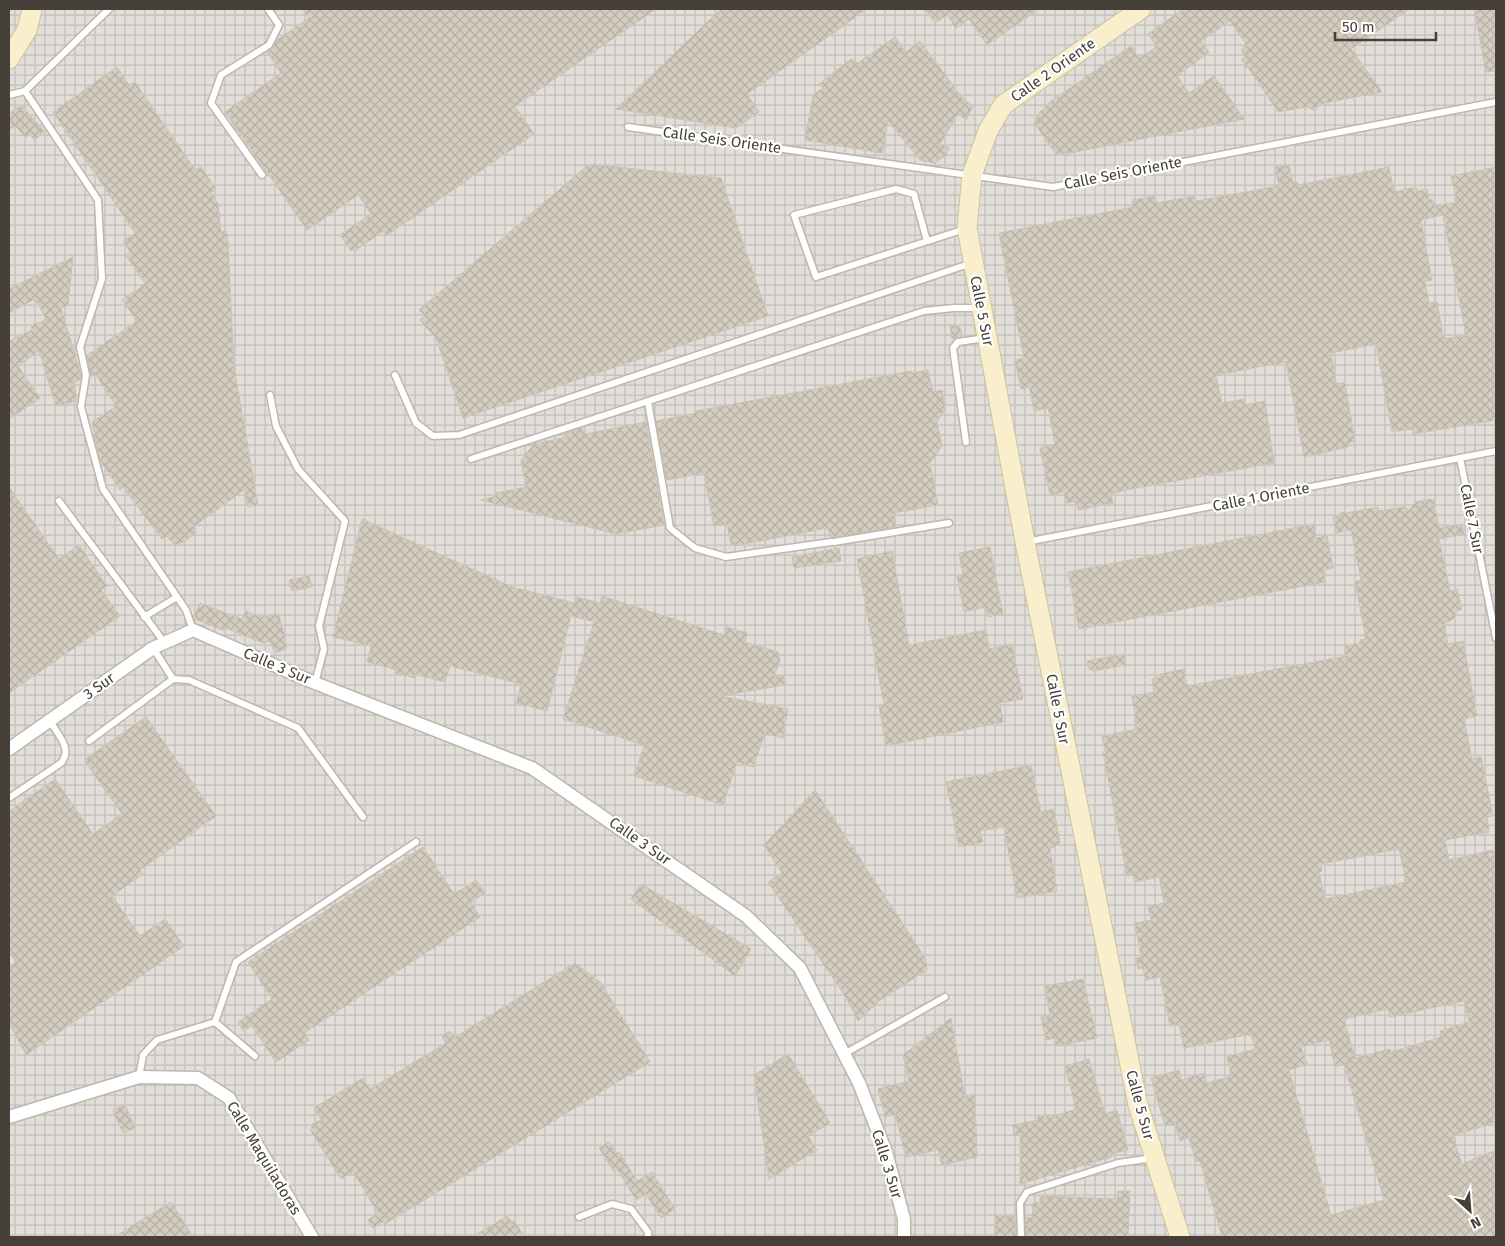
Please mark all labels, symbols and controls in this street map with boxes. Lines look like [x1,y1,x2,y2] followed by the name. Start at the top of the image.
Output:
[1335,10,1436,42] scale bar
[1342,18,1375,36] text: 50 m
[1007,34,1099,106] street label: Calle 2 Oriente
[662,123,782,157] street label: Calle Seis Oriente
[1063,153,1183,193] street label: Calle Seis Oriente
[966,274,998,348] street label: Calle 5 Sur
[1211,479,1311,515] street label: Calle 1 Oriente
[1456,483,1488,555] street label: Calle 7 Sur
[241,644,314,688] street label: Calle 3 Sur
[80,669,118,703] street label: 3 Sur
[1042,672,1074,746] street label: Calle 5 Sur
[606,813,675,869] street label: Calle 3 Sur
[1122,1068,1158,1142] street label: Calle 5 Sur
[223,1098,305,1218] street label: Calle Maquiladoras
[868,1127,906,1201] street label: Calle 3 Sur
[1445,1186,1495,1236] north arrow
[1468,1213,1483,1232] text: N

